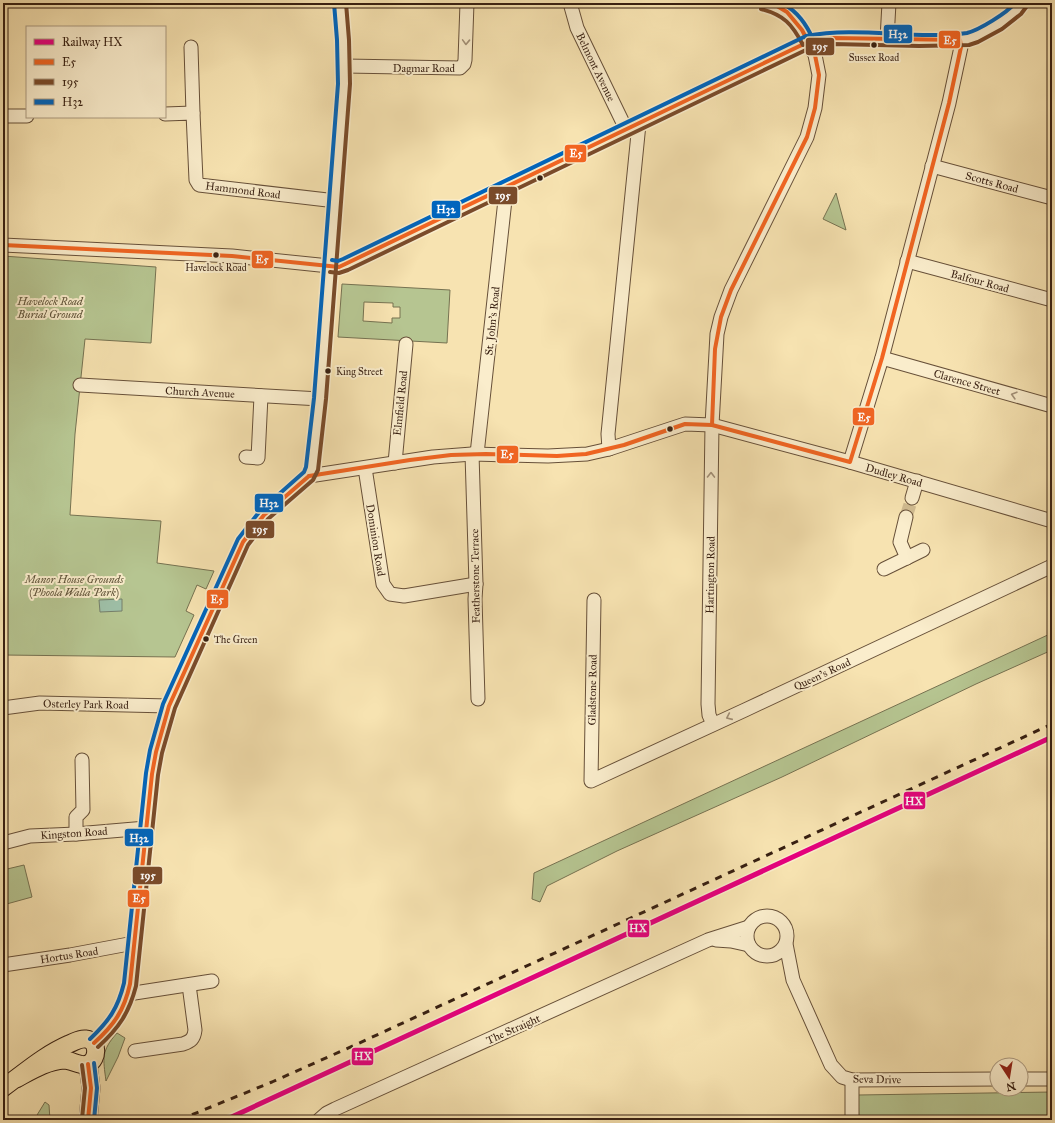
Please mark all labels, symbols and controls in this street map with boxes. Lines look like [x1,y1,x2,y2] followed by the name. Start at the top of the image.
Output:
[883,24,913,44] line badge: H32
[26,26,166,118] legend
[888,28,908,42] text: H32
[938,30,961,49] line badge: E5
[573,31,618,104] street label: Belmont Avenue
[944,34,957,47] text: E5
[62,35,123,49] text: Railway HX
[805,37,835,56] line badge: 195
[461,39,470,45] one-way arrow
[812,40,829,54] text: 195
[869,40,879,50] marker: Sussex Road
[849,52,899,64] place label: Sussex Road
[62,55,77,69] text: E5
[393,62,456,75] street label: Dagmar Road
[62,75,79,89] text: 195
[62,95,83,109] text: H32
[564,144,587,163] line badge: E5
[570,147,583,160] text: E5
[964,169,1020,196] street label: Scotts Road
[535,173,545,183] unlabelled marker
[205,179,282,202] street label: Hammond Road
[488,186,518,205] line badge: 195
[495,189,512,203] text: 195
[431,200,461,219] line badge: H32
[436,203,456,217] text: H32
[211,250,221,260] marker: Havelock Road
[251,250,274,269] line badge: E5
[256,253,269,266] text: E5
[185,262,247,274] place label: Havelock Road
[949,267,1011,296] street label: Balfour Road
[482,285,504,356] street label: St. John's Road
[16,295,84,321] park label: Havelock Road Burial Ground
[323,366,333,376] marker: King Street
[336,366,383,378] place label: King Street
[932,367,1002,398] street label: Clarence Street
[391,369,410,436] street label: Elmfield Road
[165,384,236,401] street label: Church Avenue
[1011,391,1018,400] one-way arrow
[852,407,875,426] line badge: E5
[858,411,871,424] text: E5
[665,424,675,434] unlabelled marker
[496,445,519,464] line badge: E5
[501,448,514,461] text: E5
[864,461,924,490] street label: Dudley Road
[707,472,715,478] one-way arrow
[254,493,284,513] line badge: H32
[259,497,279,511] text: H32
[363,503,388,578] street label: Dominion Road
[245,520,275,539] line badge: 195
[252,523,269,537] text: 195
[468,528,483,623] street label: Featherstone Terrace
[703,536,718,614] street label: Hartington Road
[24,573,124,599] park label: Manor House Grounds (Phoola Walla Park)
[206,589,229,609] line badge: E5
[211,593,224,606] text: E5
[201,634,211,644] marker: The Green
[214,634,258,646] place label: The Green
[585,654,600,726] street label: Gladstone Road
[792,655,853,693] street label: Queen's Road
[43,697,129,712] street label: Osterley Park Road
[726,713,733,721] one-way arrow
[903,791,926,810] line badge: HX
[905,795,923,808] text: HX
[40,825,108,842] street label: Kingston Road
[124,828,154,847] line badge: H32
[129,832,149,846] text: H32
[132,866,163,885] line badge: 195
[140,869,157,883] text: 195
[127,889,150,908] line badge: E5
[133,892,146,905] text: E5
[627,919,650,938] line badge: HX
[629,922,647,935] text: HX
[39,944,100,967] street label: Hortus Road
[484,1012,542,1047] street label: The Straight
[351,1047,374,1066] line badge: HX
[354,1050,372,1063] text: HX
[989,1057,1029,1097] north arrow
[853,1073,902,1086] street label: Seva Drive
[1004,1079,1017,1094] text: N

